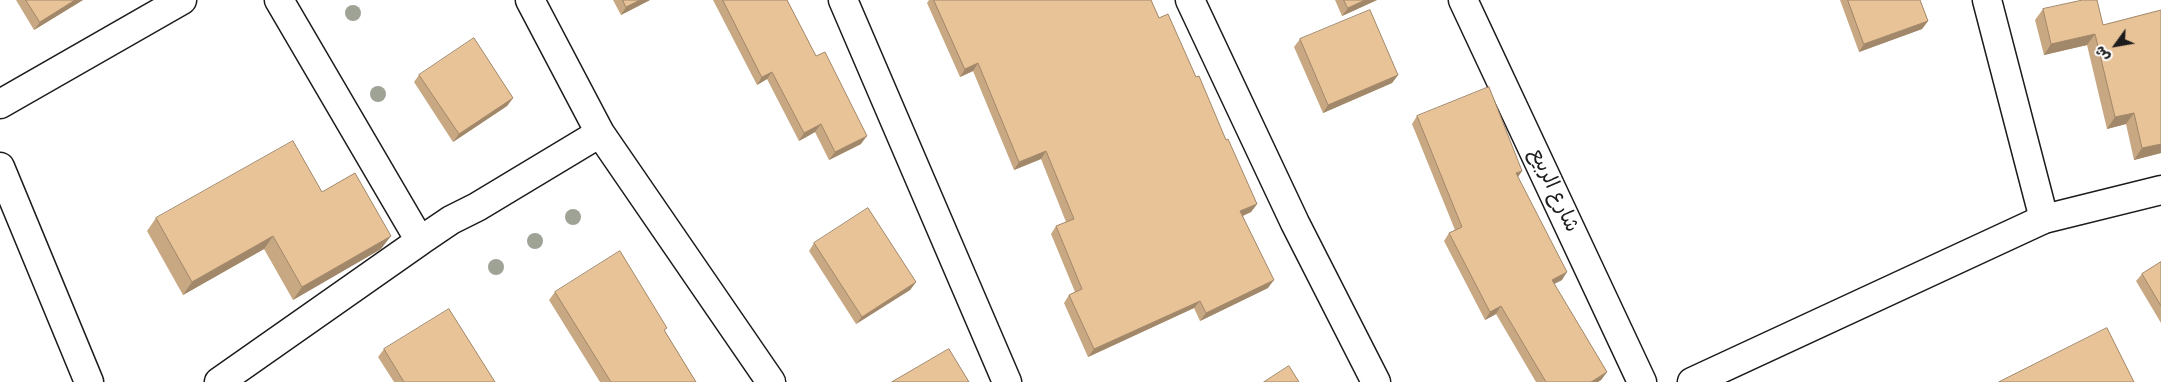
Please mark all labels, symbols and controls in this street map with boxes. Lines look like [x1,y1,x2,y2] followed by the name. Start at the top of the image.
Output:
[2091,20,2141,70] north arrow
[2090,41,2116,65] text: ش
[1522,145,1582,237] street label: شارع الربيع

